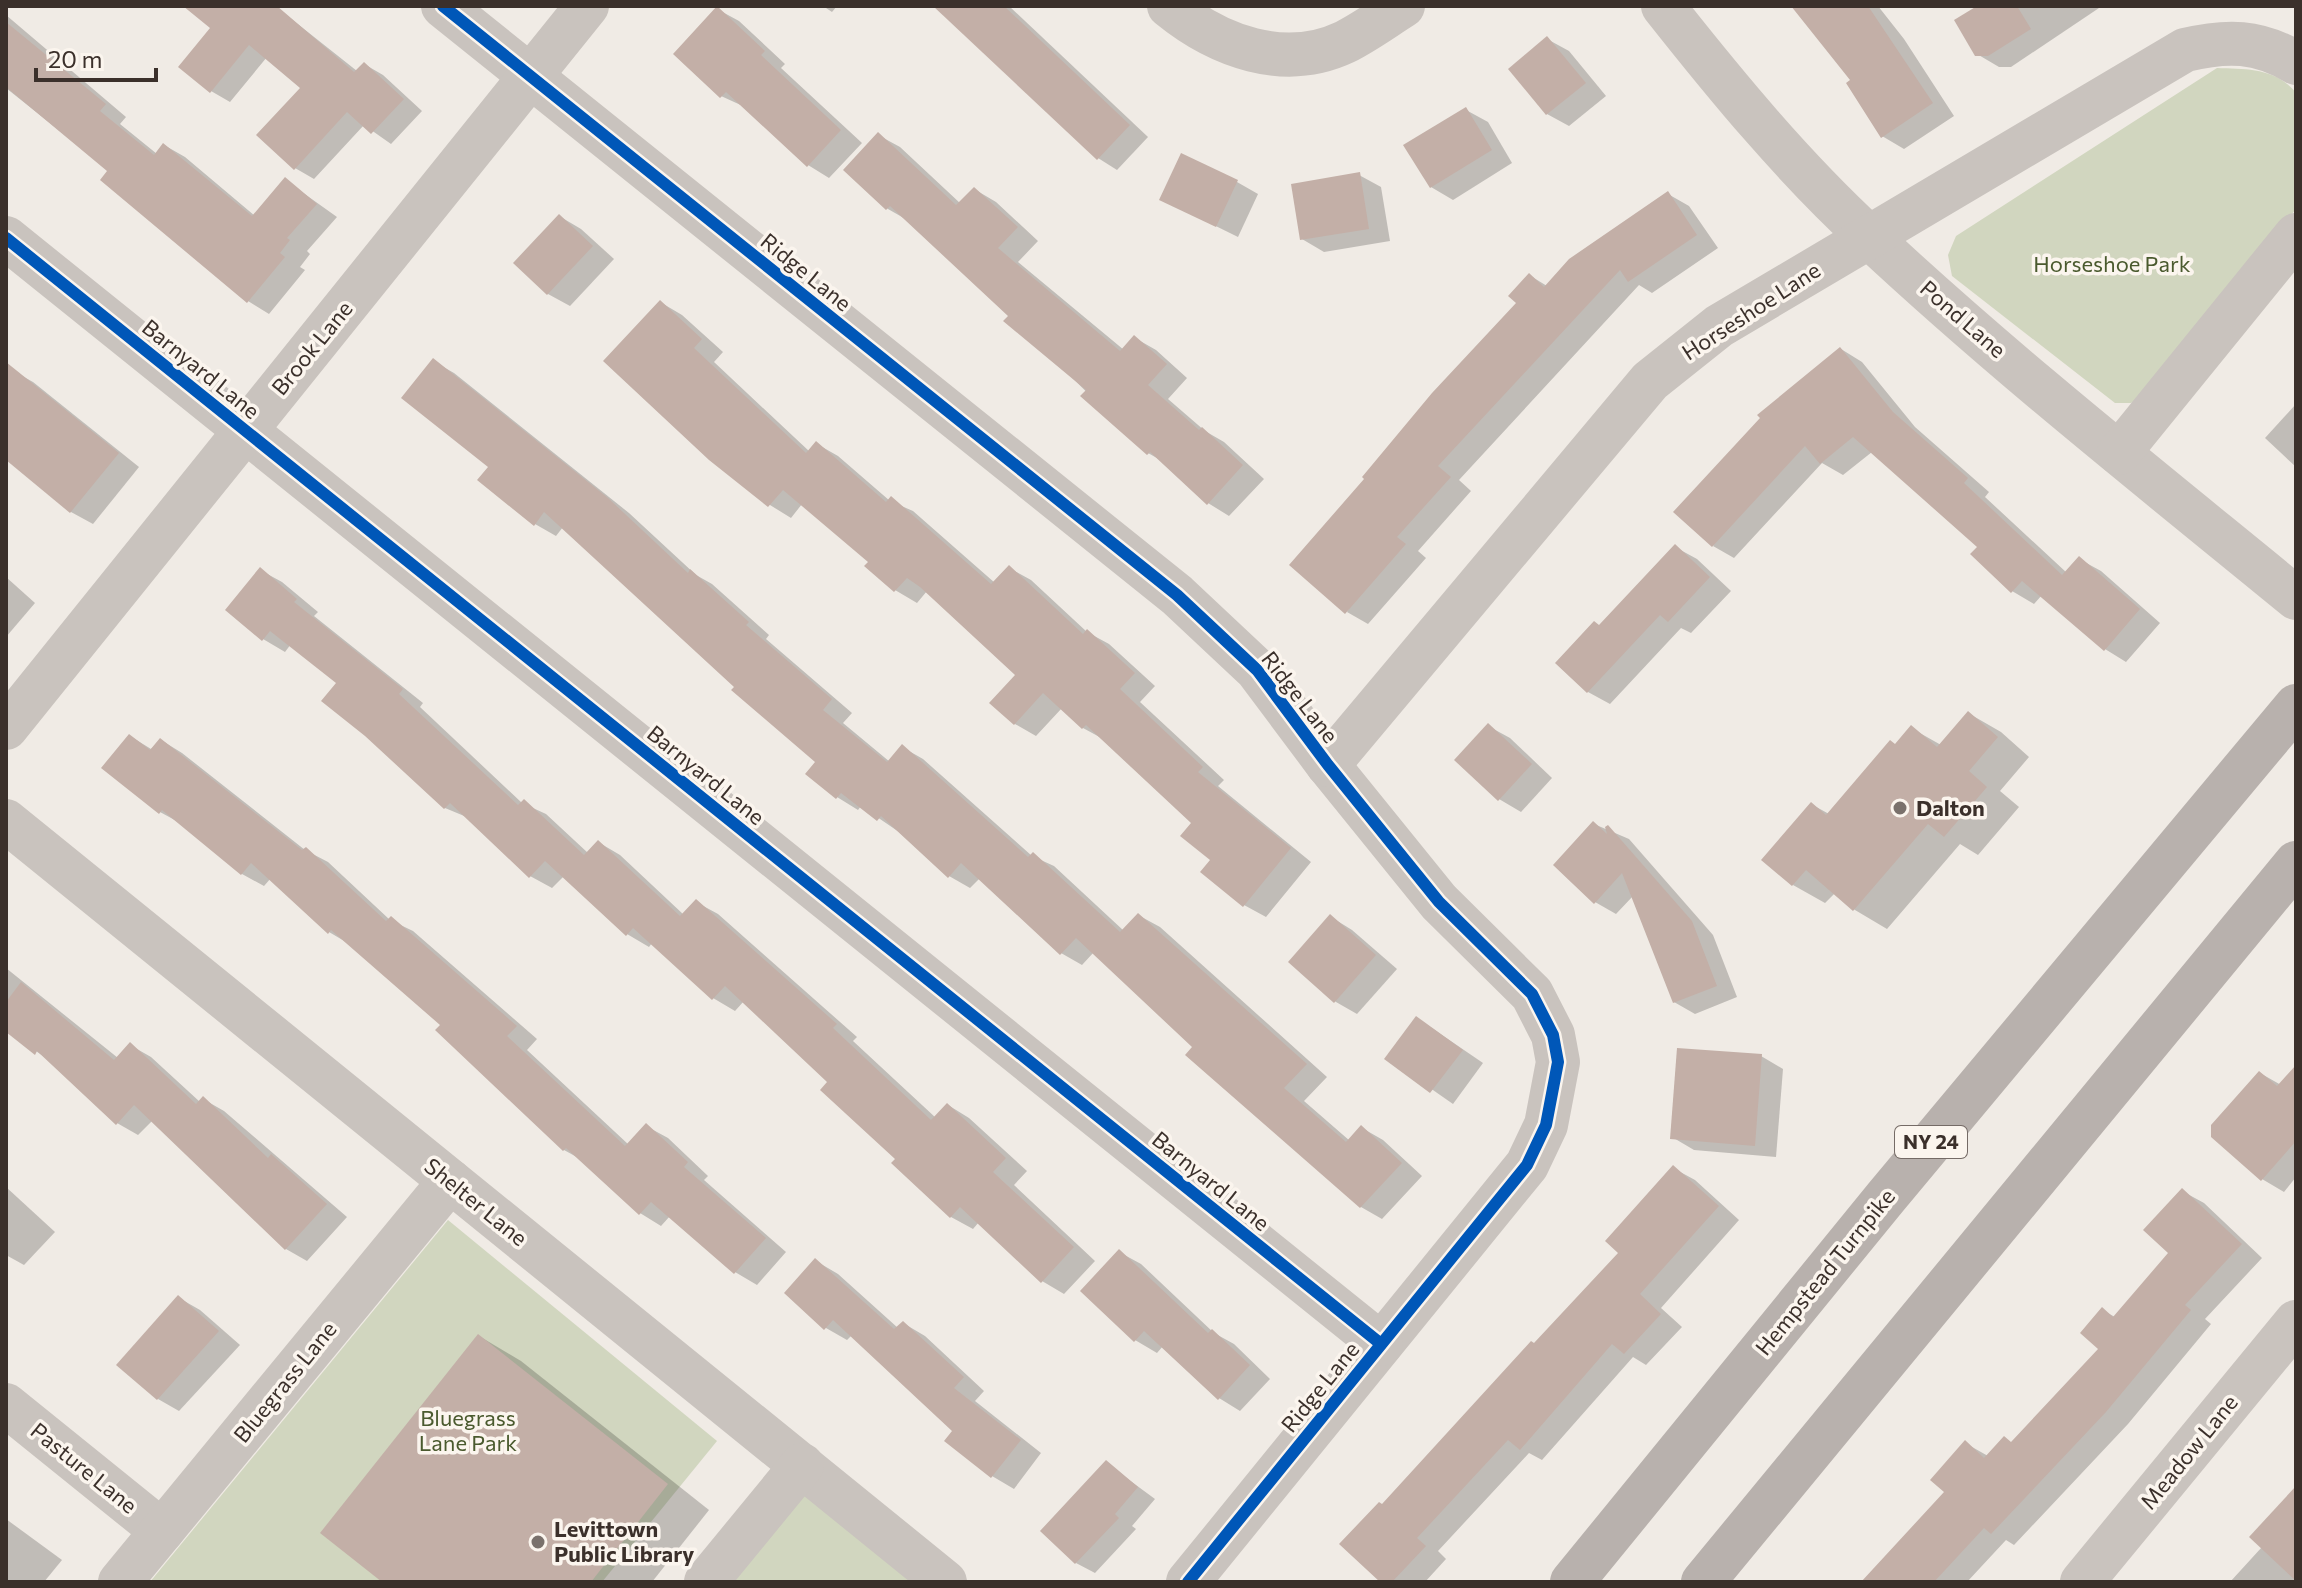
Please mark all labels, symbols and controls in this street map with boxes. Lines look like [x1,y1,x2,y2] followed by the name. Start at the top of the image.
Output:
[36,32,156,82] scale bar
[48,44,102,73] text: 20 m
[755,227,857,316] street label: Ridge Lane
[2033,250,2191,277] park label: Horseshoe Park
[1676,256,1825,365] street label: Horseshoe Lane
[1915,274,2012,363] street label: Pond Lane
[265,295,358,400] street label: Brook Lane
[137,313,265,424] street label: Barnyard Lane
[1256,645,1345,748] street label: Ridge Lane
[642,719,770,830] street label: Barnyard Lane
[1916,794,1985,821] place label: Dalton
[1891,799,1909,817] marker: Dalton
[1147,1125,1275,1236] street label: Barnyard Lane
[1895,1126,1967,1158] road number: NY 24
[419,1152,533,1251] street label: Shelter Lane
[1749,1183,1900,1360] street label: Hempstead Turnpike
[227,1316,342,1448] street label: Bluegrass Lane
[1275,1336,1364,1438] street label: Ridge Lane
[2134,1389,2243,1514] street label: Meadow Lane
[419,1404,517,1456] park label: Bluegrass Lane Park
[26,1416,143,1519] street label: Pasture Lane
[554,1515,694,1567] place label: Levittown Public Library
[529,1533,547,1551] marker: Levittown Public Library

